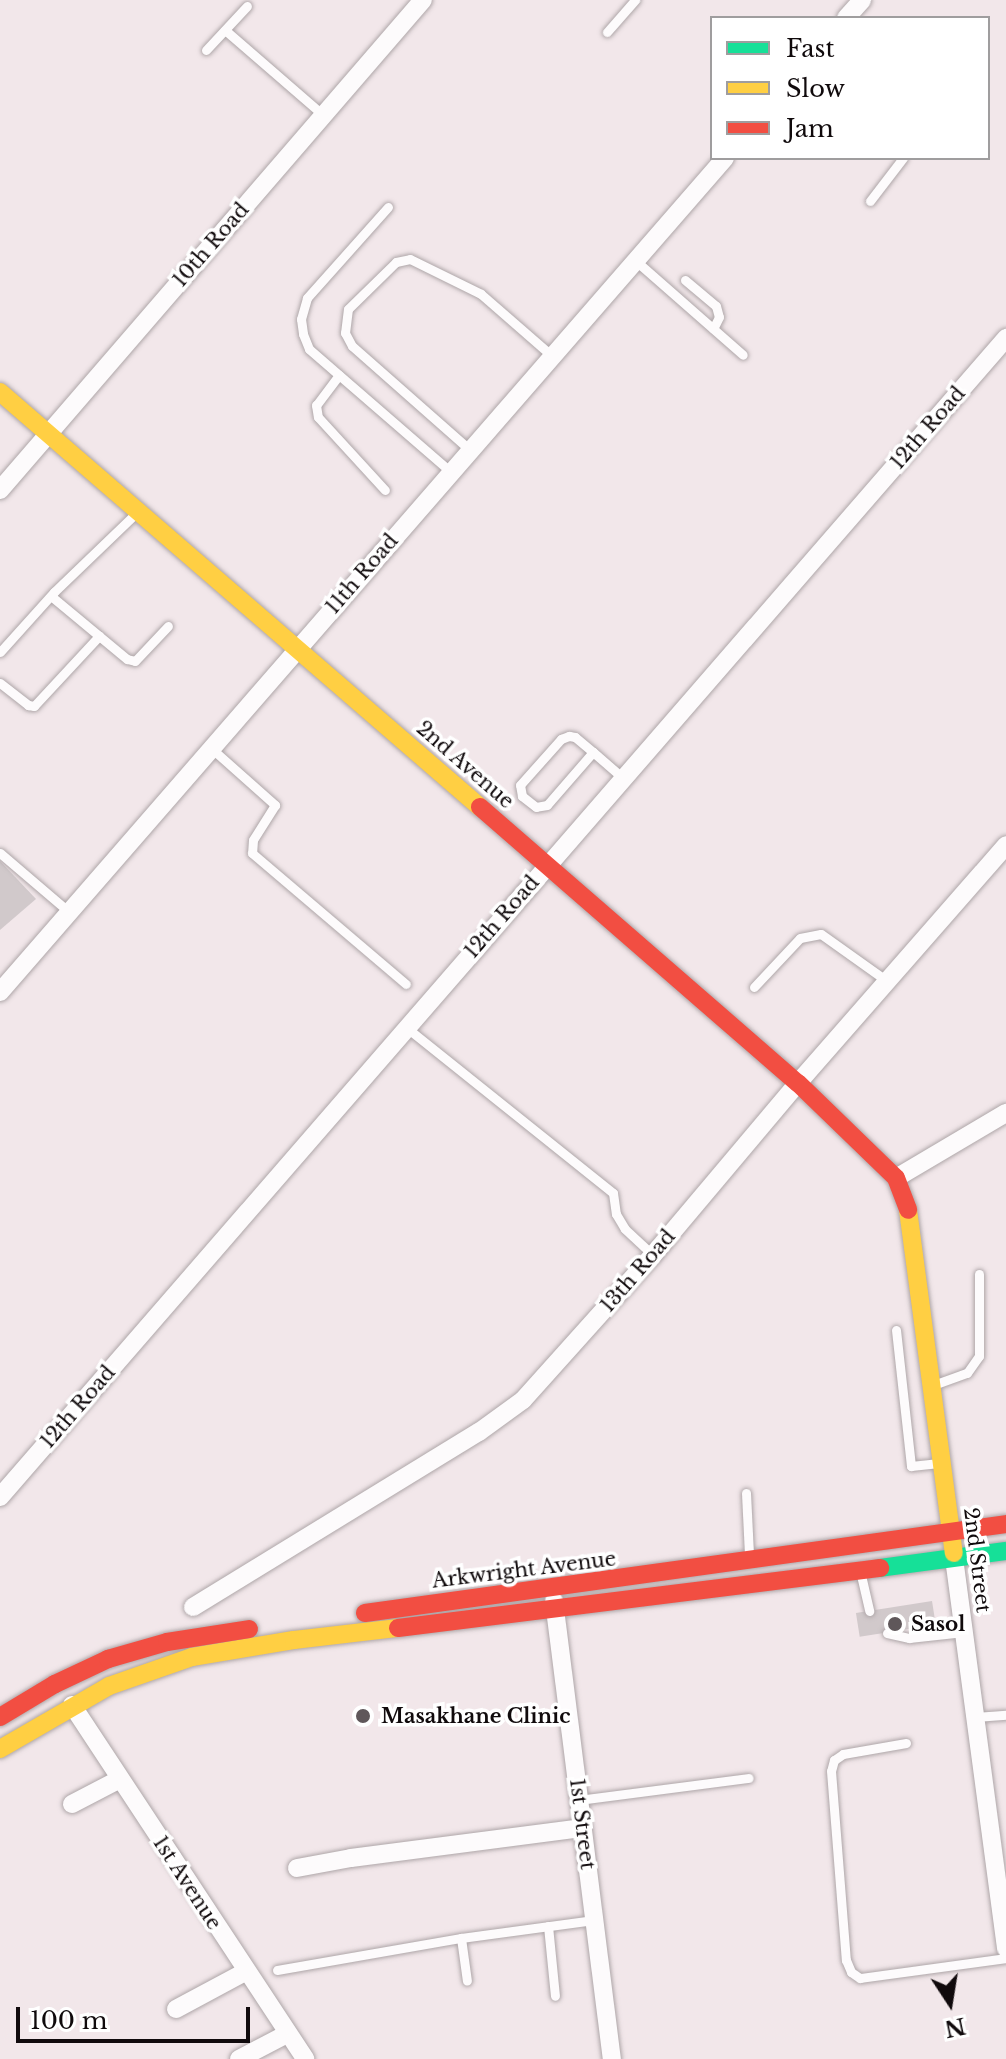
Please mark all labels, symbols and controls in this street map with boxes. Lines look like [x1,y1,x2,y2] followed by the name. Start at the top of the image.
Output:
[710,16,990,160] legend
[786,34,834,63] text: Fast
[786,74,845,103] text: Slow
[786,114,834,143] text: Jam
[168,198,254,292] street label: 10th Road
[886,382,970,474] street label: 12th Road
[321,529,403,619] street label: 11th Road
[411,716,519,814] street label: 2nd Avenue
[460,871,544,963] street label: 12th Road
[596,1225,680,1317] street label: 13th Road
[36,1361,120,1453] street label: 12th Road
[959,1506,995,1614] street label: 2nd Street
[430,1547,618,1593] street label: Arkwright Avenue
[911,1612,965,1636] place label: Sasol
[886,1615,904,1633] marker: Sasol
[381,1704,571,1728] place label: Masakhane Clinic
[352,1705,374,1727] marker: Masakhane Clinic
[565,1777,599,1871] street label: 1st Street
[148,1831,226,1935] street label: 1st Avenue
[910,1963,990,2043] north arrow
[20,1991,254,2041] scale bar
[30,2006,108,2035] text: 100 m
[942,2012,968,2042] text: N

